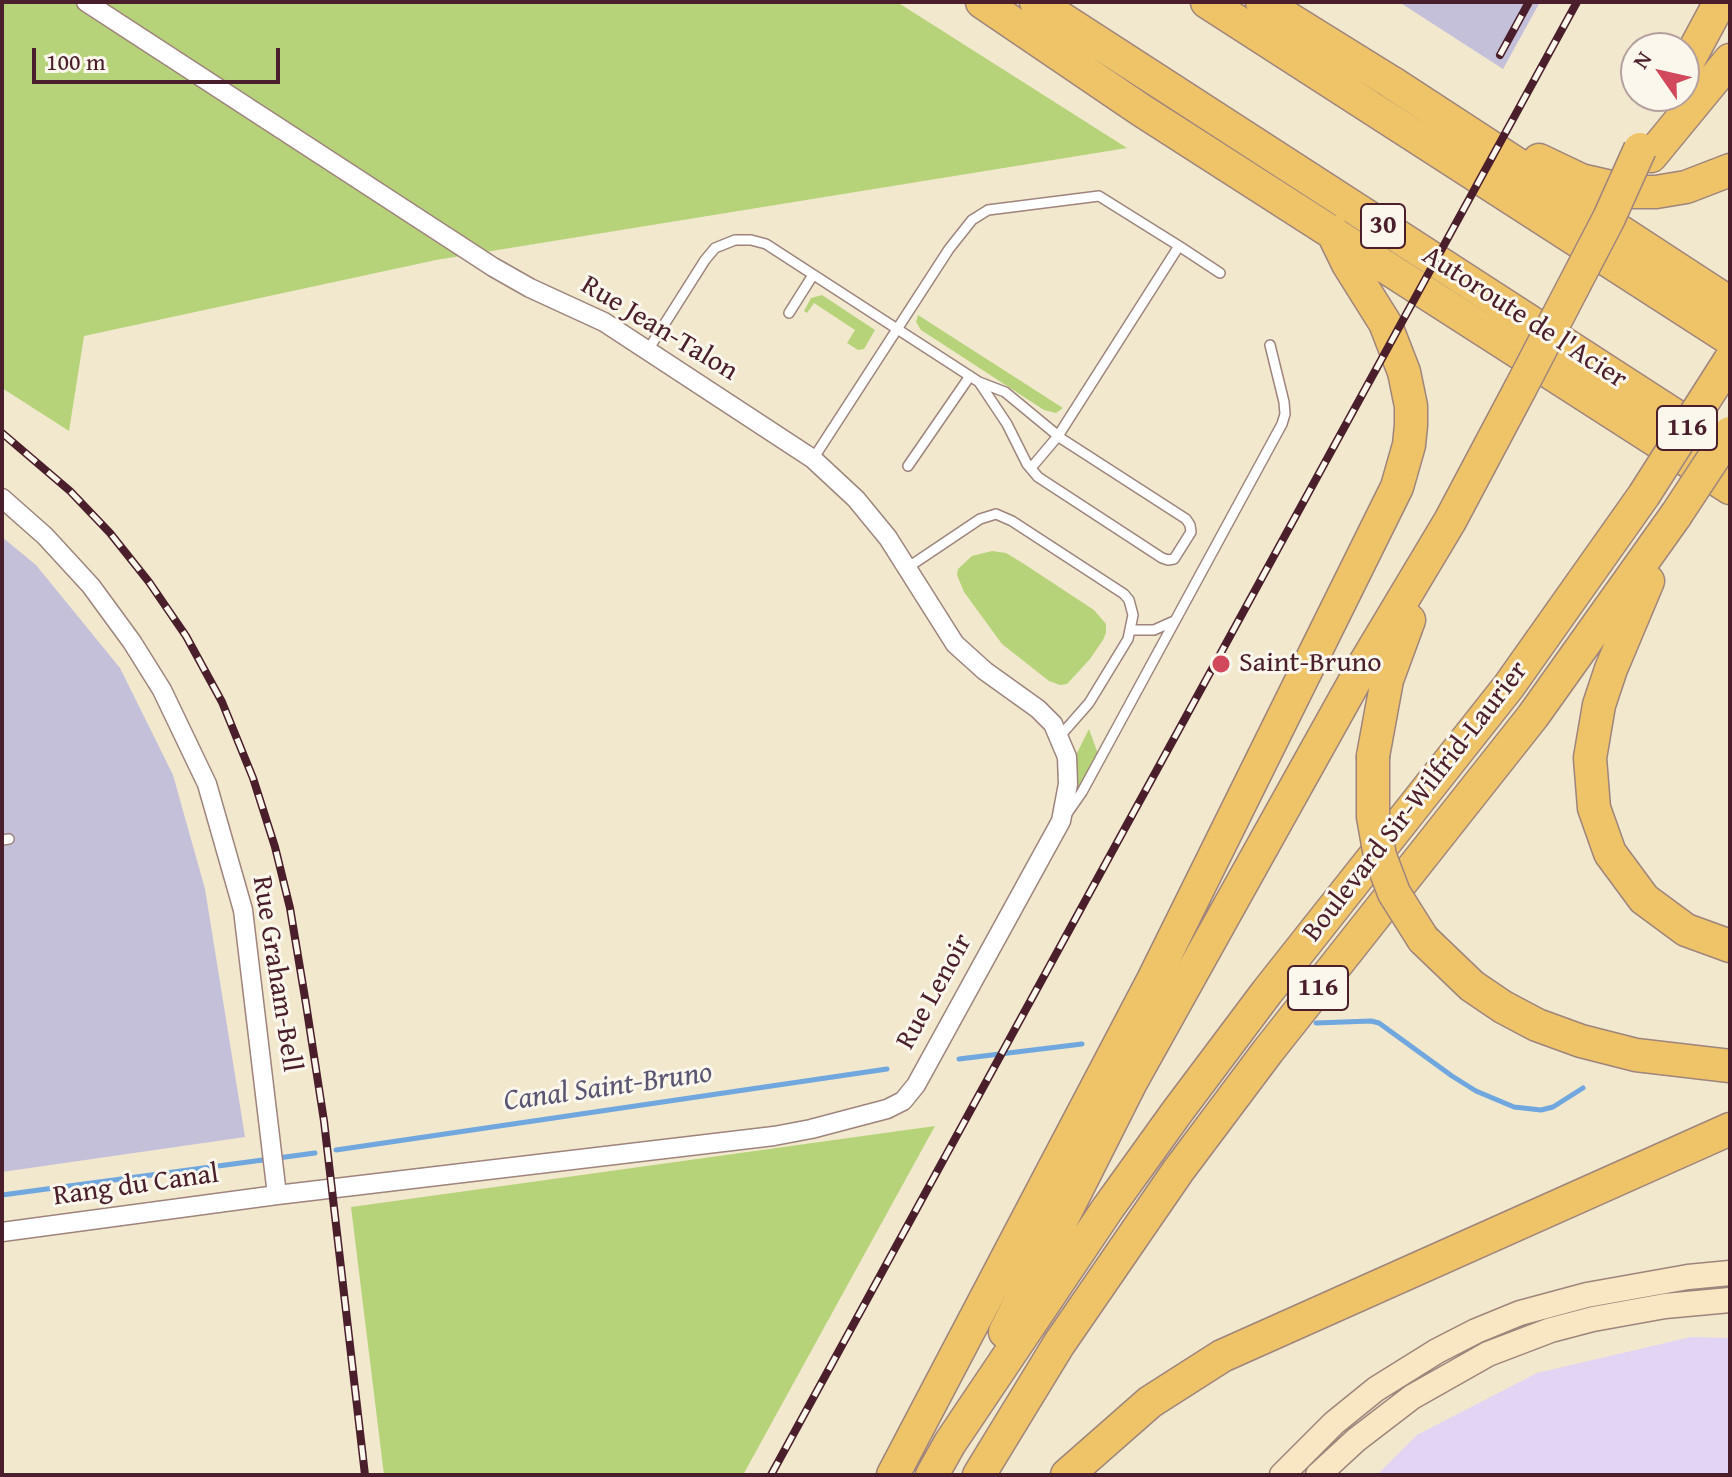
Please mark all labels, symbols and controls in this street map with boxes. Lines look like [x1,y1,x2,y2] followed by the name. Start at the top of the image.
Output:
[36,32,284,82] scale bar
[1620,32,1700,112] north arrow
[46,44,106,79] text: 100 m
[1624,45,1659,75] text: N
[1361,204,1405,248] road number: 30
[1415,239,1633,397] street label: Autoroute de l'Acier
[575,269,743,389] street label: Rue Jean-Talon
[1657,406,1717,450] road number: 116
[1239,647,1382,681] place label: Saint-Bruno
[1210,653,1232,675] marker: Saint-Bruno
[1296,655,1536,949] street label: Boulevard Sir-Wilfrid-Laurier
[244,874,308,1074] street label: Rue Graham-Bell
[890,928,980,1056] street label: Rue Lenoir
[1288,966,1348,1010] road number: 116
[501,1056,715,1120] water label: Canal Saint-Bruno
[51,1158,221,1214] street label: Rang du Canal

